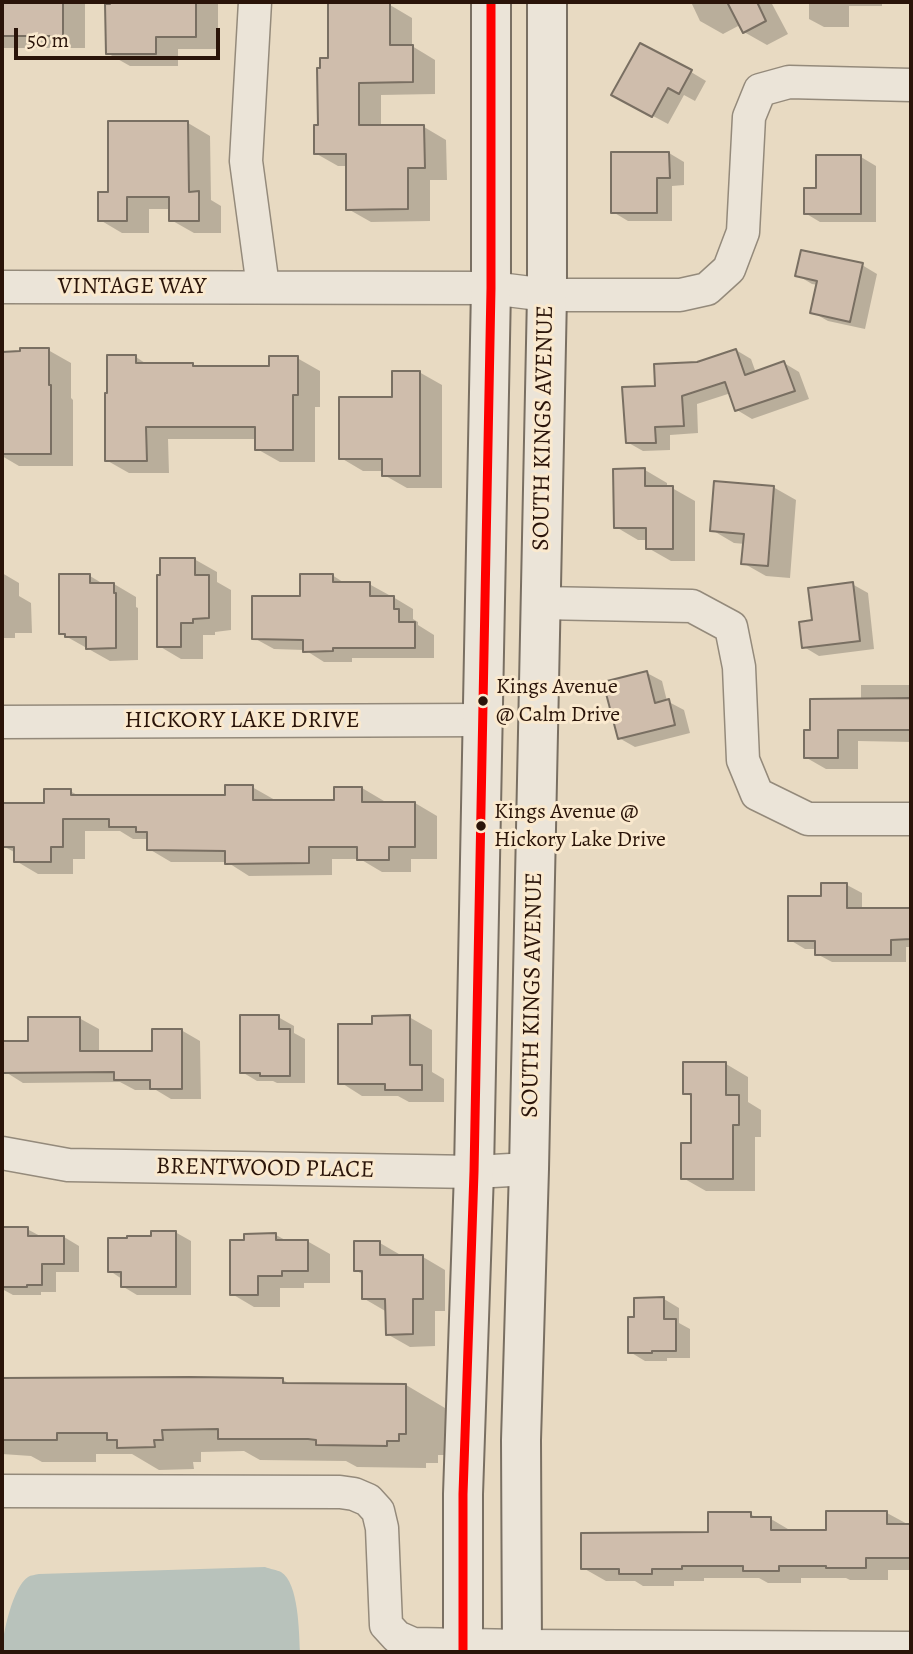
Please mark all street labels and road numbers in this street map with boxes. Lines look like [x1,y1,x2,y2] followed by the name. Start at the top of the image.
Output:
[58,273,206,301] street label: VINTAGE WAY
[527,305,561,551] street label: SOUTH KINGS AVENUE
[124,707,360,735] street label: HICKORY LAKE DRIVE
[516,872,550,1118] street label: SOUTH KINGS AVENUE
[156,1153,374,1185] street label: BRENTWOOD PLACE

